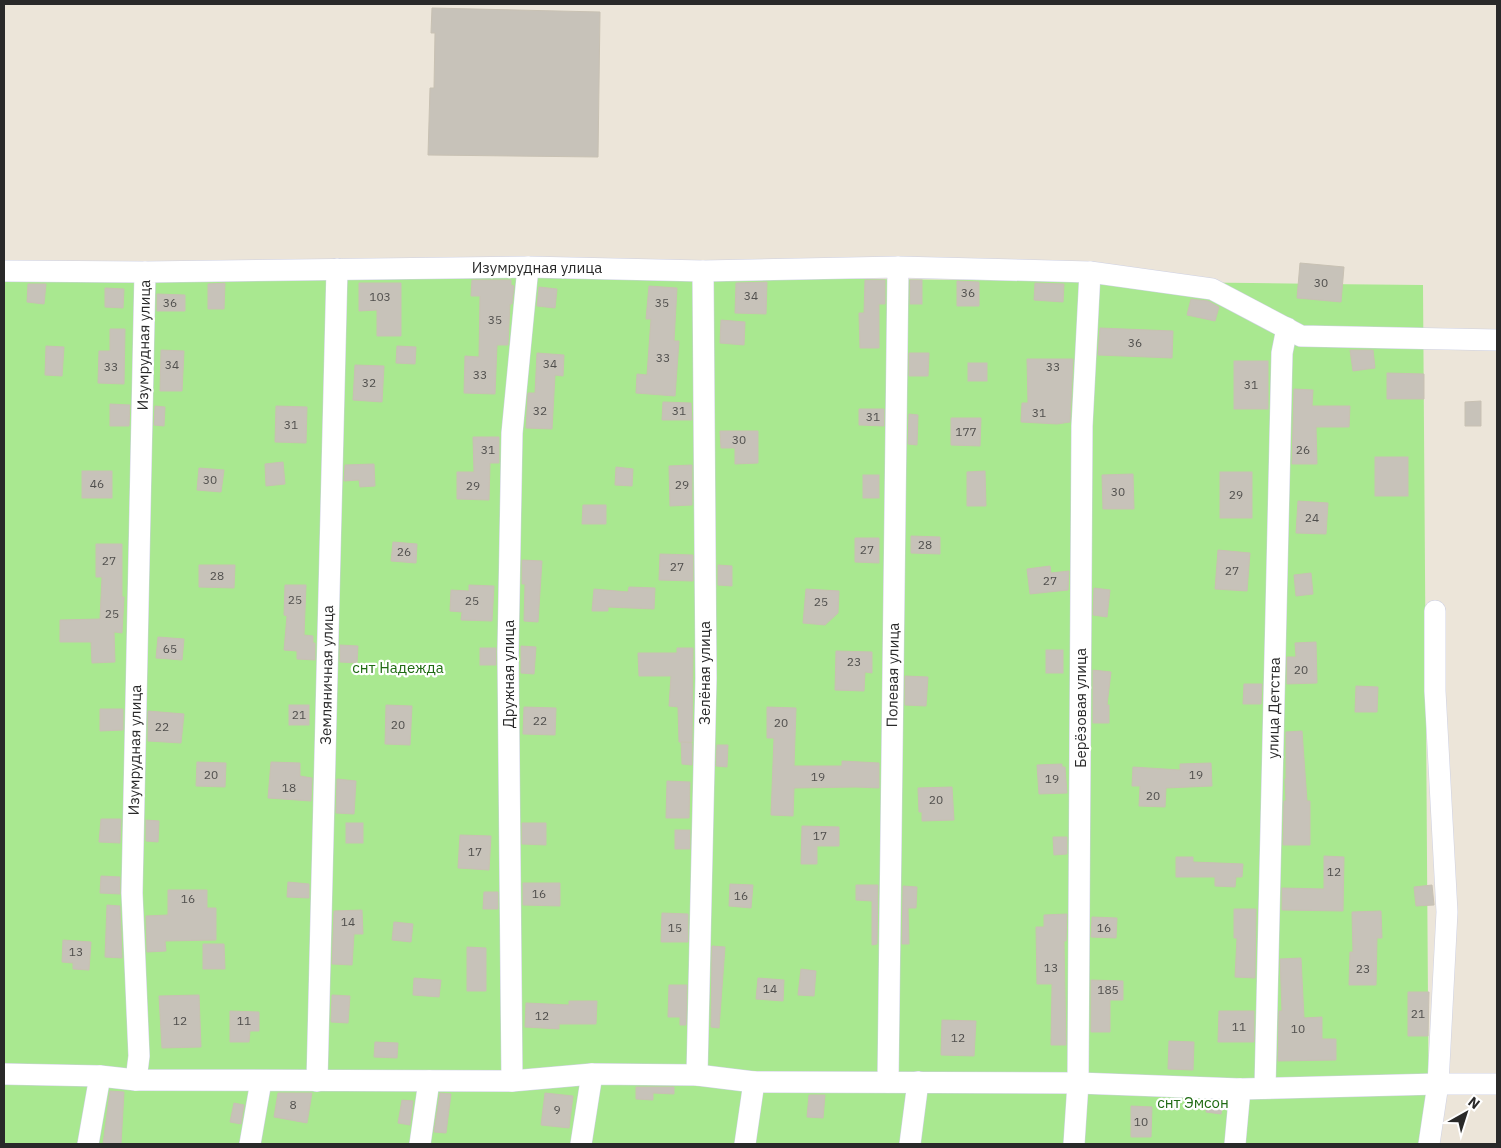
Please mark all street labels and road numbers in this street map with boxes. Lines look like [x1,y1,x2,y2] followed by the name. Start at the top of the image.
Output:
[472,258,602,277] street label: Изумрудная улица
[133,279,154,410] street label: Изумрудная улица
[316,605,337,745] street label: Земляничная улица
[499,620,518,728] street label: Дружная улица
[695,621,714,725] street label: Зелёная улица
[882,622,903,728] street label: Полевая улица
[1071,648,1090,768] street label: Берёзовая улица
[1263,657,1284,759] street label: улица Детства
[124,684,145,815] street label: Изумрудная улица

